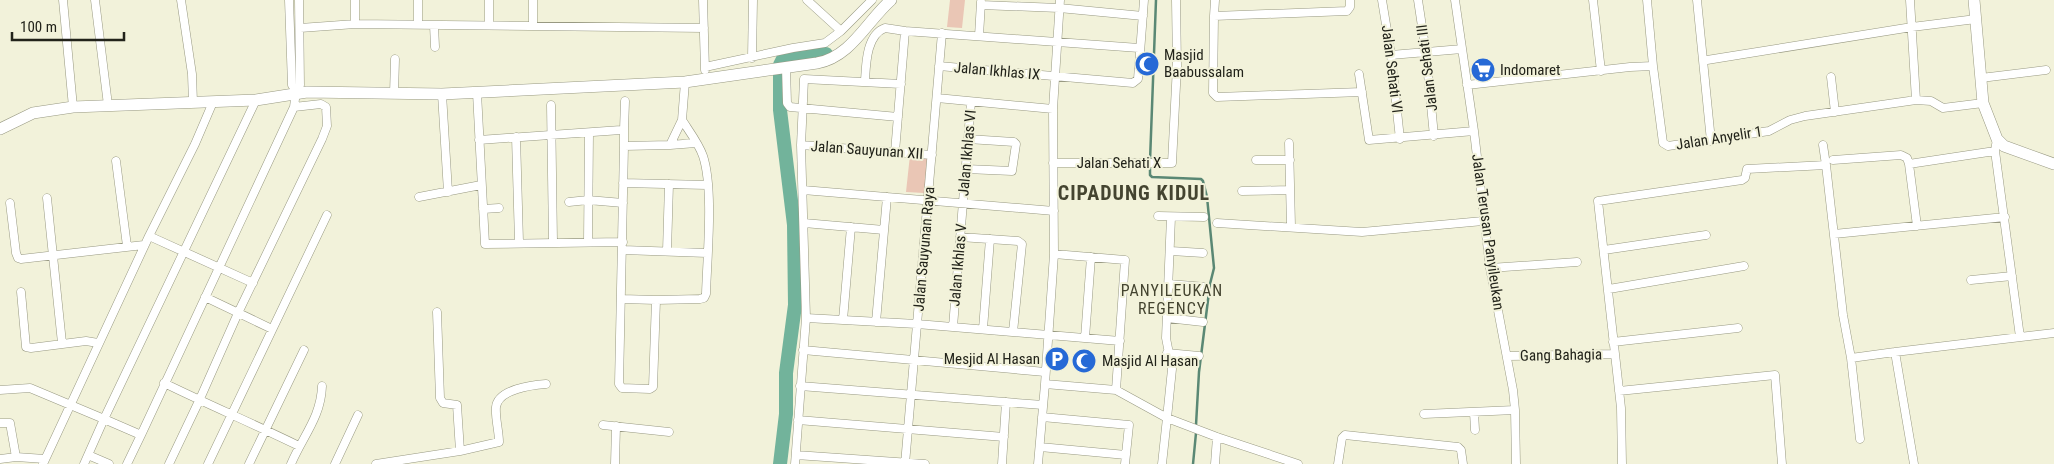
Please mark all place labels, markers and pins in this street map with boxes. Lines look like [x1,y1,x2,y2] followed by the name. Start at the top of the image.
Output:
[1164,46,1244,81] place label: Masjid Baabussalam
[1134,51,1160,77] mosque icon: Masjid Baabussalam
[1470,57,1496,83] supermarket icon: Indomaret
[1500,61,1560,79] place label: Indomaret
[1044,346,1070,372] parking icon: Mesjid Al Hasan
[1071,348,1097,374] mosque icon: Masjid Al Hasan
[944,350,1040,368] place label: Mesjid Al Hasan
[1102,352,1198,370] place label: Masjid Al Hasan

